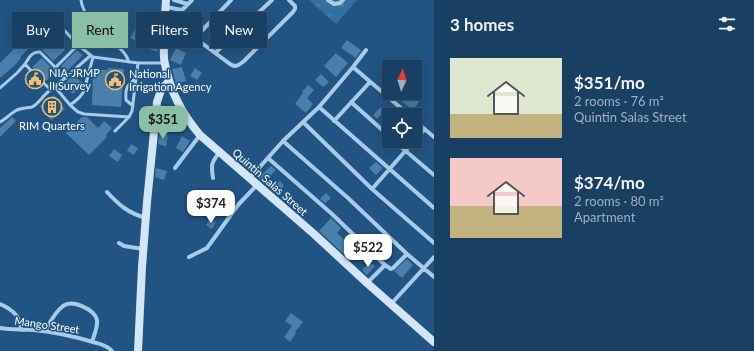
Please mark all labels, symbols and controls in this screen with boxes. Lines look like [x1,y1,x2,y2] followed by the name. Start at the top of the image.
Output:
[12,12,64,48] chip: Buy
[72,12,128,48] chip: Rent
[136,12,202,48] chip: Filters
[210,12,267,48] chip: New
[716,13,738,35] icon: filters
[450,14,514,35] text: 3 homes
[382,60,422,100] north arrow
[382,60,422,148] map controls
[49,66,100,92] place label: NIA-JRMP II Survey
[129,67,212,93] place label: National Irrigation Agency
[24,68,46,90] public building icon: NIA-JRMP II Survey
[104,69,126,91] public building icon: National Irrigation Agency
[574,72,645,93] text: $351/mo
[482,74,530,122] icon: home
[574,93,664,109] text: 2 rooms · 76 m²
[41,96,63,118] building icon: RIM Quarters
[139,106,187,140] pin: $351
[382,108,422,148] button: locate
[574,109,687,125] text: Quintin Salas Street
[148,111,178,127] text: $351
[19,119,85,132] place label: RIM Quarters
[230,145,311,218] street label: Quintin Salas Street
[574,172,645,193] text: $374/mo
[482,174,530,222] icon: home
[187,190,235,224] pin: $374
[574,193,664,209] text: 2 rooms · 80 m²
[196,195,226,211] text: $374
[574,209,635,225] text: Apartment
[344,234,392,268] pin: $522
[353,239,383,255] text: $522
[14,314,80,335] street label: Mango Street

